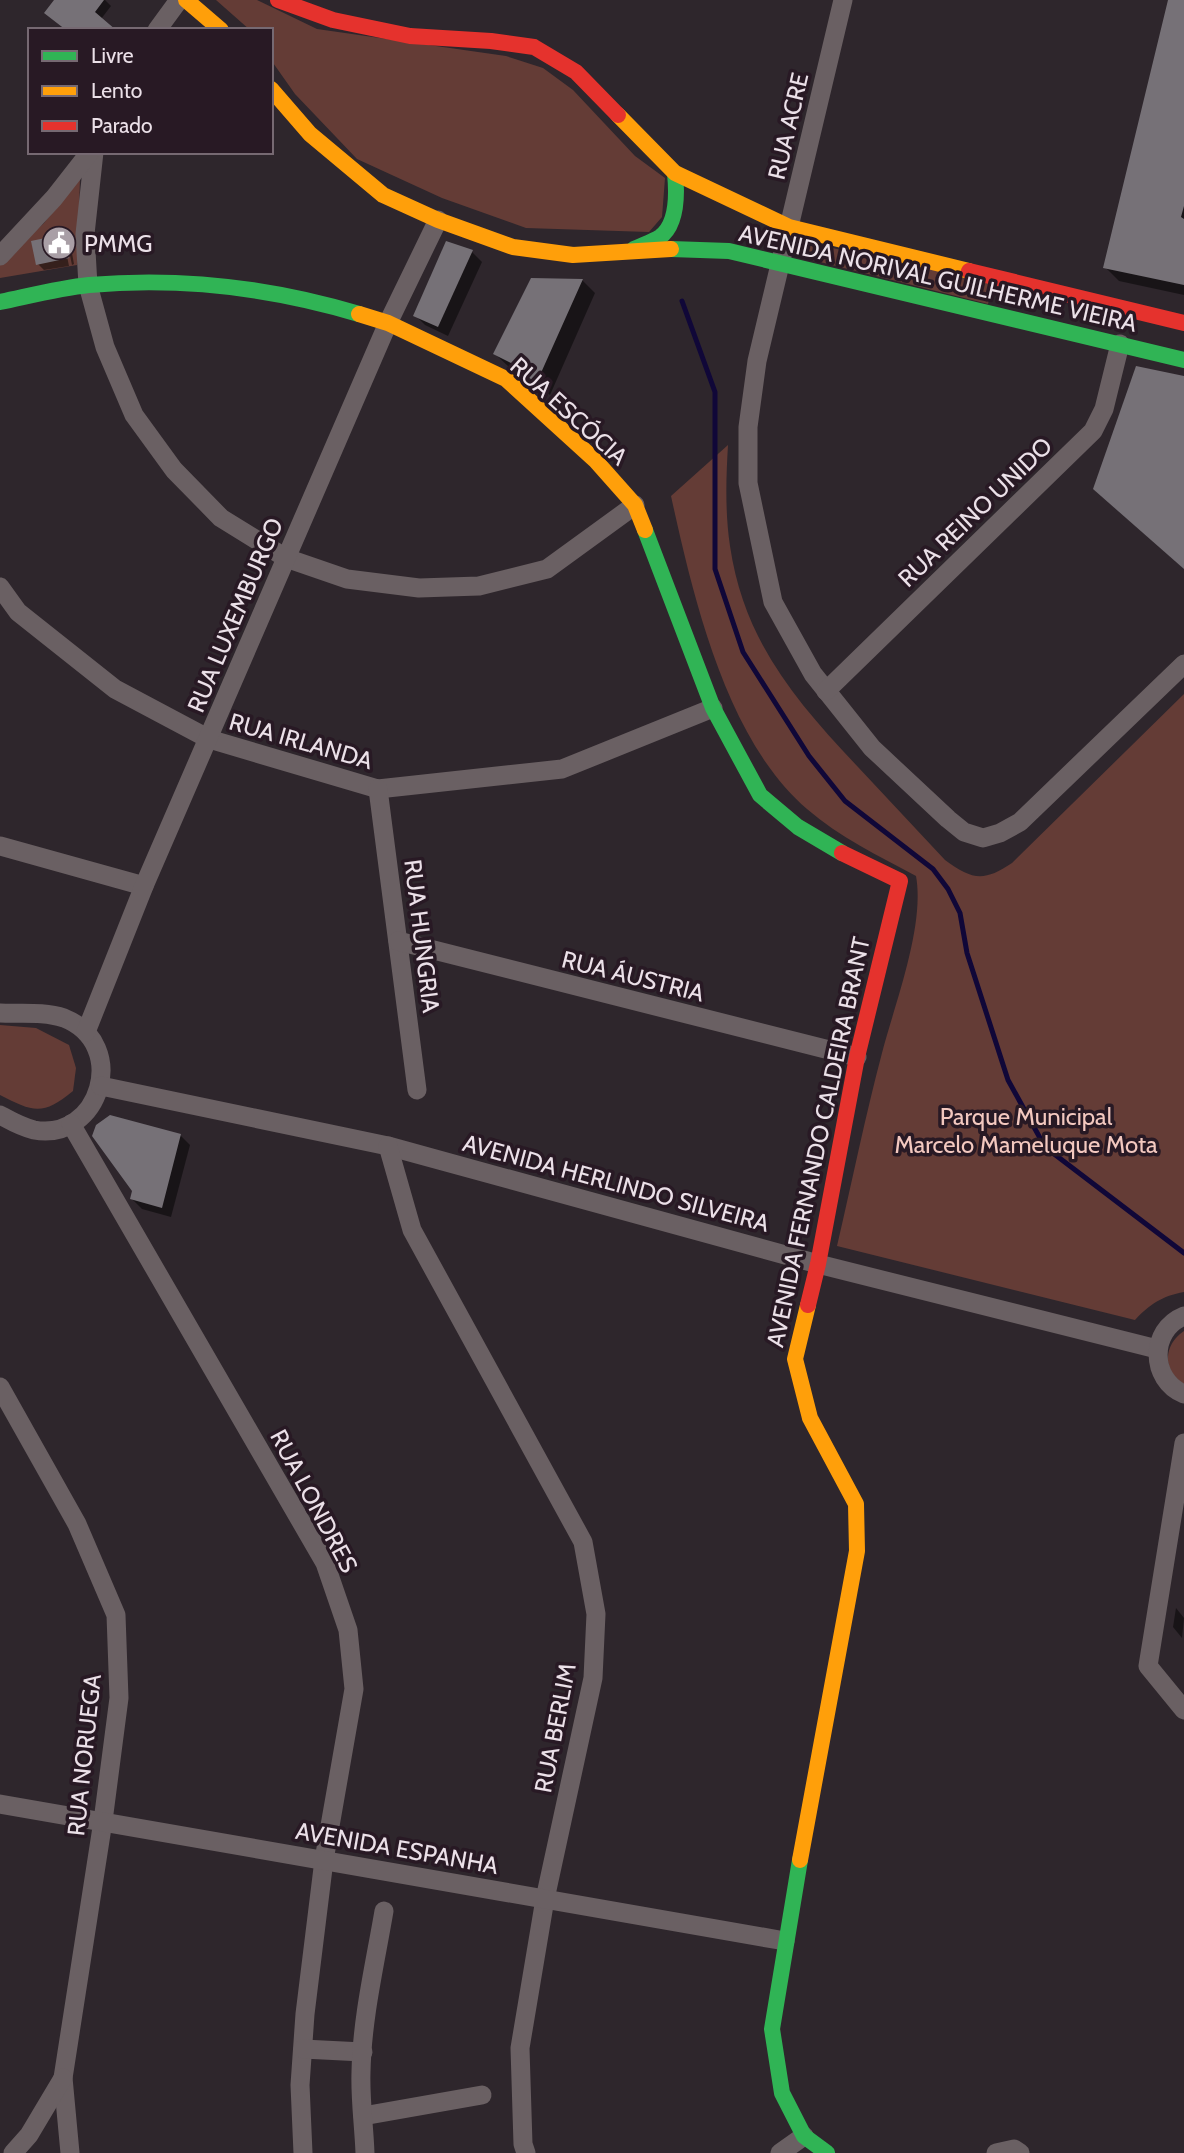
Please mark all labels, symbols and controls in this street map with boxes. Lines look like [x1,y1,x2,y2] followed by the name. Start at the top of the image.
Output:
[28,28,273,154] legend
[91,43,134,68] text: Livre
[762,70,814,182] street label: RUA ACRE
[91,78,142,103] text: Lento
[91,113,153,138] text: Parado
[736,218,1140,338] street label: AVENIDA NORIVAL GUILHERME VIEIRA
[40,224,78,262] public building icon: PMMG
[84,229,152,258] place label: PMMG
[504,351,634,471] street label: RUA ESCÓCIA
[892,431,1058,593] street label: RUA REINO UNIDO
[181,513,289,717] street label: RUA LUXEMBURGO
[226,707,376,775] street label: RUA IRLANDA
[398,858,446,1015] street label: RUA HUNGRIA
[760,934,876,1350] street label: AVENIDA FERNANDO CALDEIRA BRANT
[559,944,707,1008] street label: RUA ÁUSTRIA
[894,1102,1158,1159] park label: Parque Municipal Marcelo Mameluque Mota
[460,1128,773,1238] street label: AVENIDA HERLINDO SILVEIRA
[264,1425,364,1577] street label: RUA LONDRES
[528,1661,582,1795] street label: RUA BERLIM
[61,1672,107,1837] street label: RUA NORUEGA
[293,1816,501,1880] street label: AVENIDA ESPANHA

